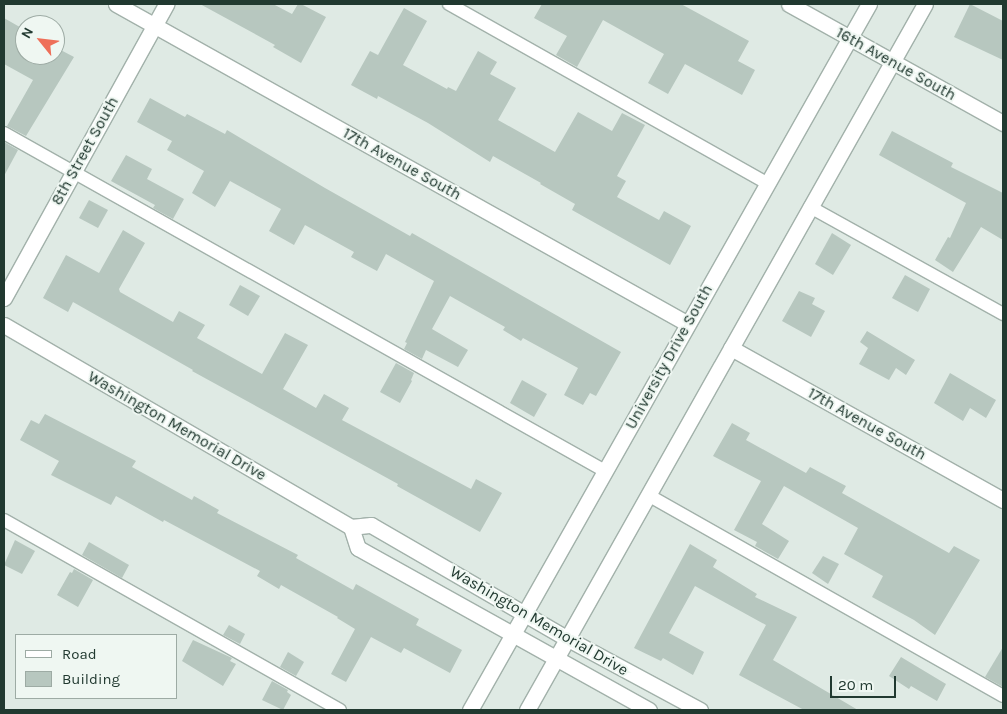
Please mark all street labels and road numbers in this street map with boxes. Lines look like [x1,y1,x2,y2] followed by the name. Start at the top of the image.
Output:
[833,23,959,105] street label: 16th Avenue South
[47,94,123,208] street label: 8th Street South
[339,123,465,205] street label: 17th Avenue South
[621,281,717,433] street label: University Drive South
[84,367,270,485] street label: Washington Memorial Drive
[804,383,930,465] street label: 17th Avenue South
[446,562,632,680] street label: Washington Memorial Drive

